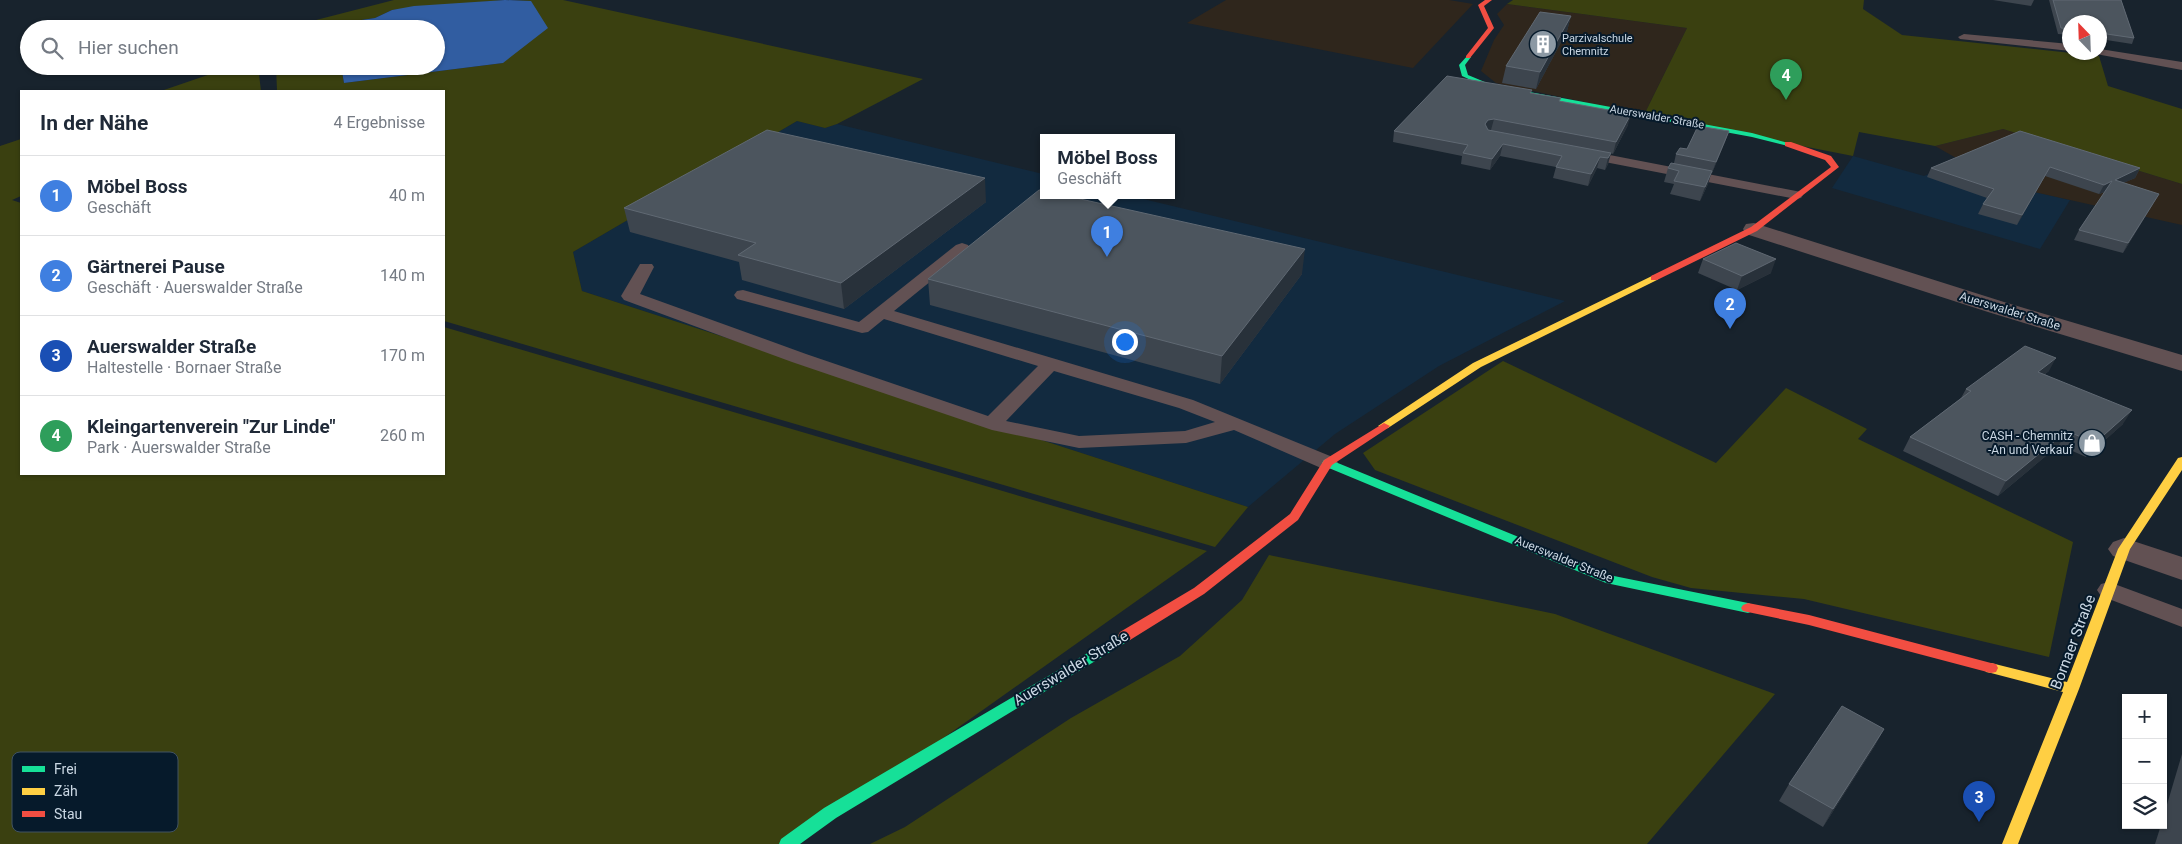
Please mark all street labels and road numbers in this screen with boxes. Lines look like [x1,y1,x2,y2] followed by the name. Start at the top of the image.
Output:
[1609,102,1705,132] street label: Auerswalder Straße
[1958,289,2062,333] street label: Auerswalder Straße
[1513,533,1615,585] street label: Auerswalder Straße
[2047,592,2099,692] street label: Bornaer Straße
[1010,627,1132,709] street label: Auerswalder Straße

